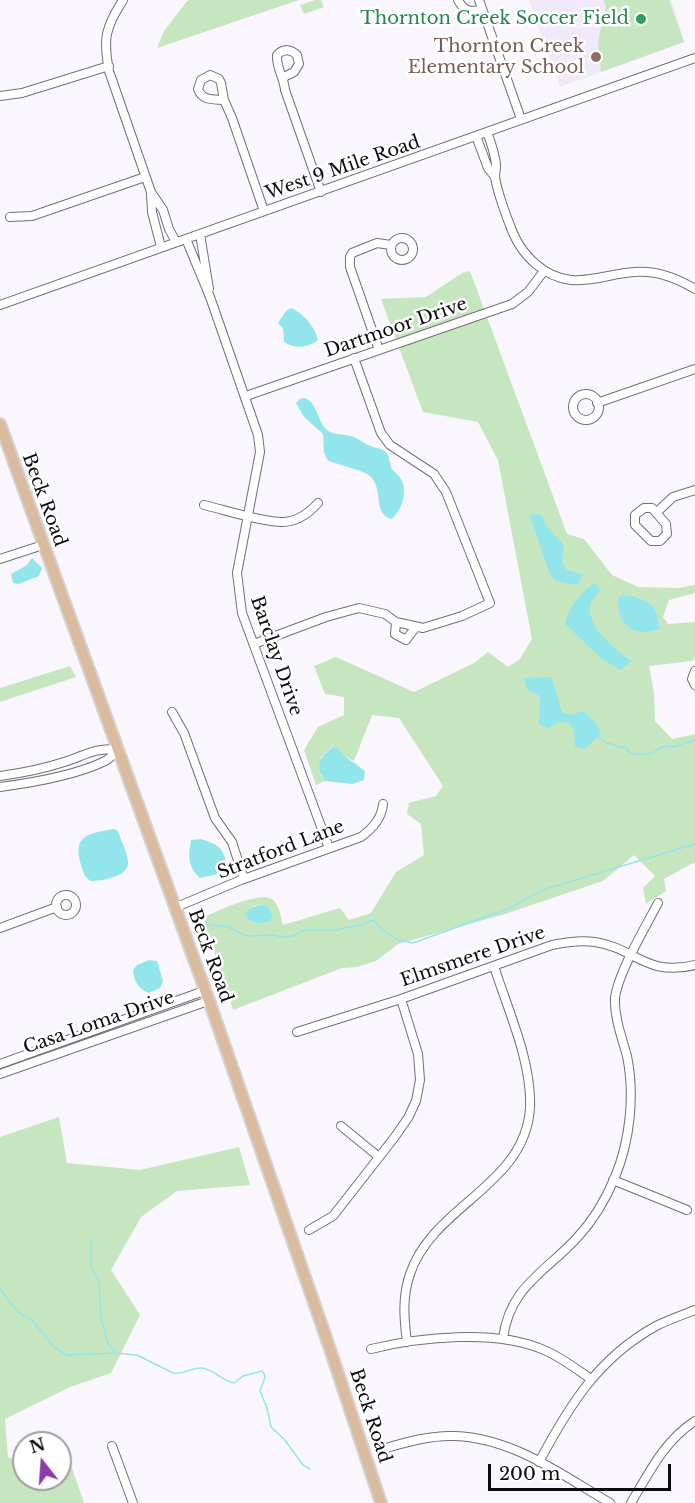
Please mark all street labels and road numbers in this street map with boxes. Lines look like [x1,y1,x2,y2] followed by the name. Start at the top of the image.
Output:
[263,131,423,205] street label: West 9 Mile Road
[322,294,470,362] street label: Dartmoor Drive
[17,450,71,550] street label: Beck Road
[245,593,307,719] street label: Barclay Drive
[215,816,347,884] street label: Stratford Lane
[183,906,237,1006] street label: Beck Road
[398,922,548,992] street label: Elmsmere Drive
[21,987,177,1059] street label: Casa Loma Drive
[345,1366,395,1466] street label: Beck Road

